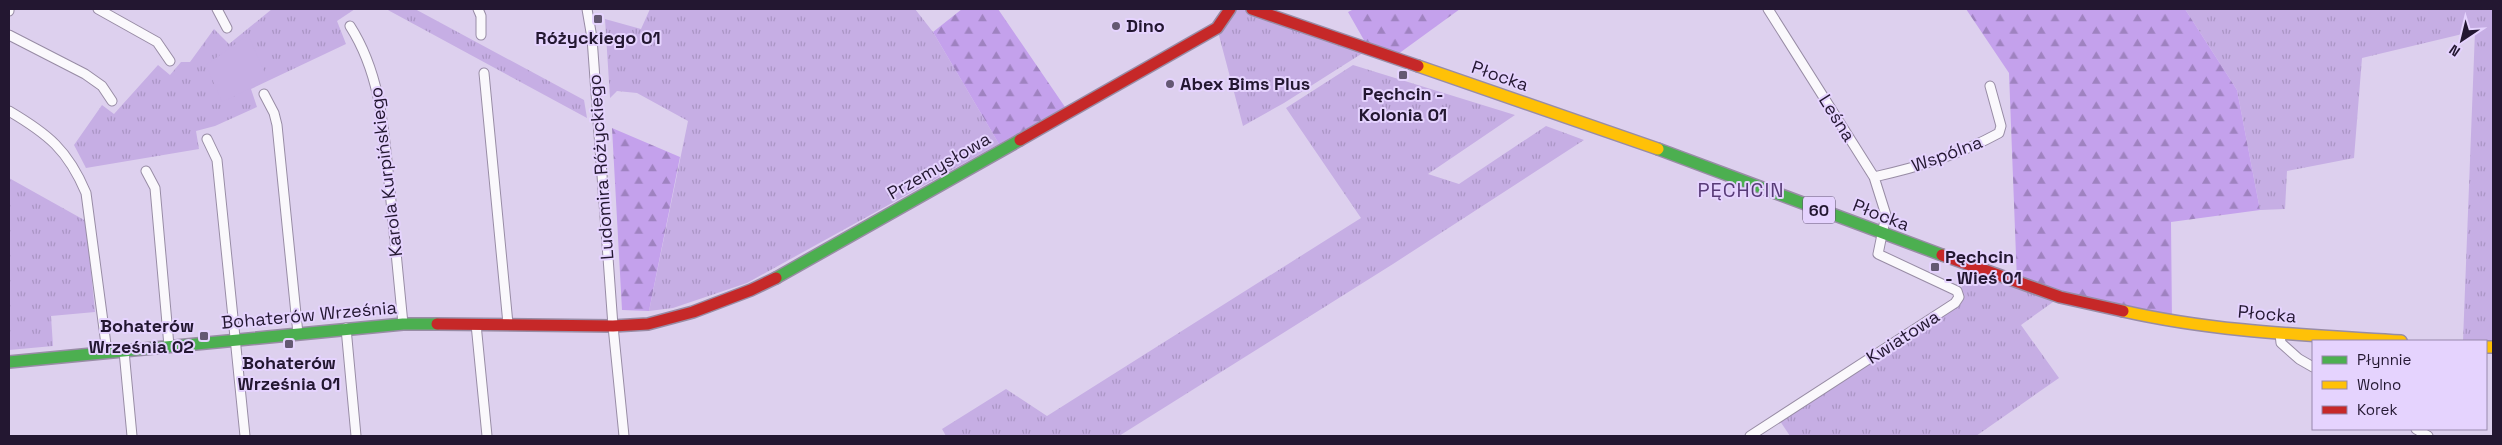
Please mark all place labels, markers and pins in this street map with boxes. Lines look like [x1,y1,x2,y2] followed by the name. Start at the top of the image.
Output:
[592,13,604,25] marker: Różyckiego 01
[1126,14,1165,37] place label: Dino
[1110,20,1122,32] marker: Dino
[535,26,661,49] place label: Różyckiego 01
[1397,69,1409,81] marker: Pęchcin - Kolonia 01
[1180,72,1310,95] place label: Abex Bims Plus
[1164,78,1176,90] marker: Abex Bims Plus
[1359,82,1447,126] place label: Pęchcin - Kolonia 01
[1945,245,2022,289] place label: Pęchcin - Wieś 01
[1929,261,1941,273] marker: Pęchcin - Wieś 01
[89,314,194,358] place label: Bohaterów Września 02
[198,330,210,342] marker: Bohaterów Września 02
[283,338,295,350] marker: Bohaterów Września 01
[238,351,340,395] place label: Bohaterów Września 01

